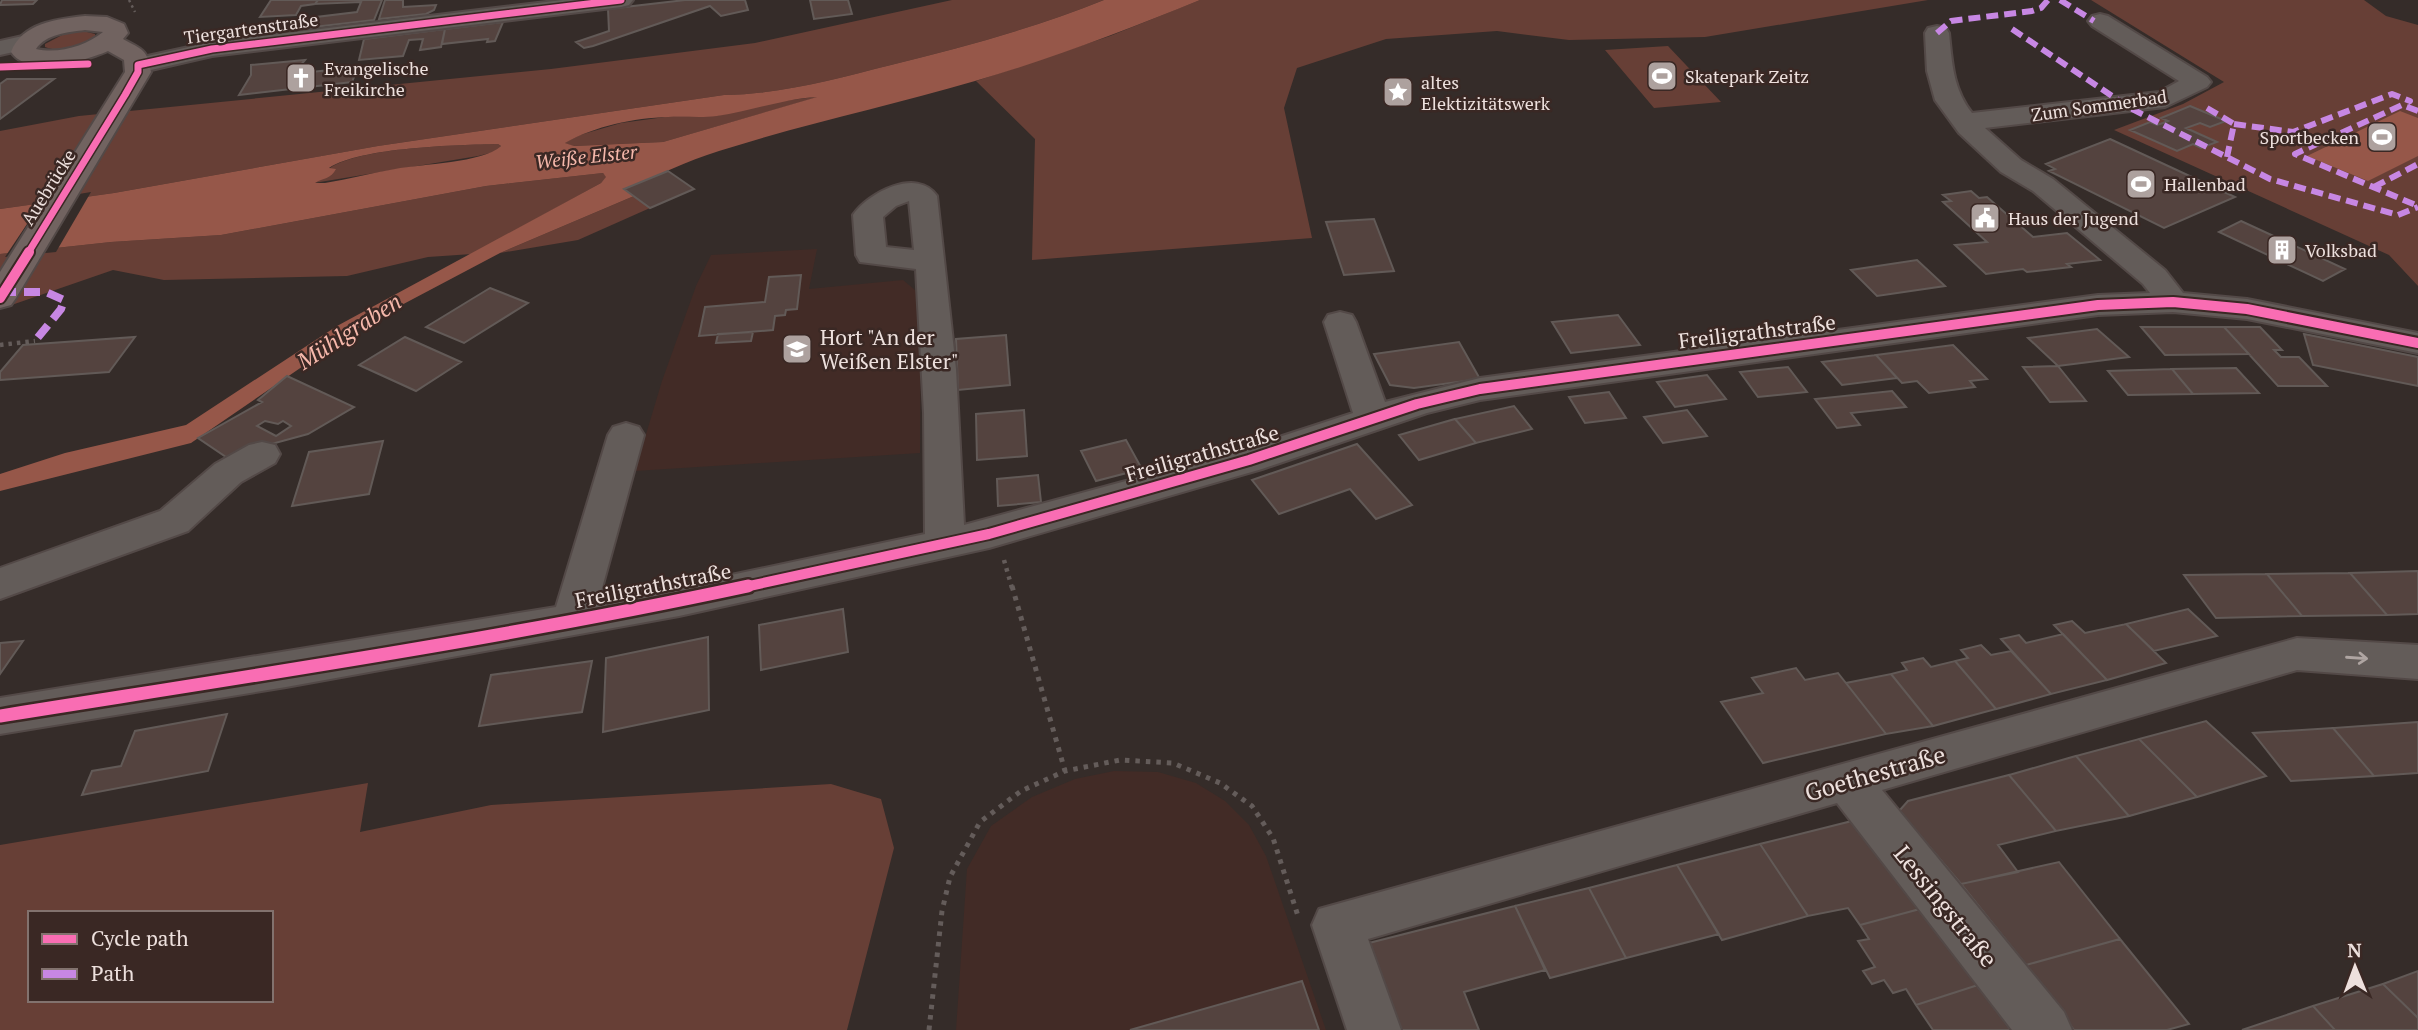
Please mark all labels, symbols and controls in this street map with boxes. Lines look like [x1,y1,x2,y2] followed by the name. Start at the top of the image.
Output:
[182,7,320,49] street label: Tiergartenstraße
[324,56,429,101] place label: Evangelische Freikirche
[1645,59,1679,93] sports icon: Skatepark Zeitz
[284,61,318,95] church icon: Evangelische Freikirche
[1685,64,1809,88] place label: Skatepark Zeitz
[1421,70,1551,115] place label: altes Elektizitätswerk
[1381,75,1415,109] place icon: altes Elektizitätswerk
[2030,84,2168,126] street label: Zum Sommerbad
[2365,120,2399,154] sports icon: Sportbecken
[2260,125,2359,149] place label: Sportbecken
[534,138,639,174] water label: Weiße Elster
[15,144,81,230] street label: Auebrücke
[2124,167,2158,201] sports icon: Hallenbad
[2164,172,2246,196] place label: Hallenbad
[1968,201,2002,235] public building icon: Haus der Jugend
[2008,206,2139,230] place label: Haus der Jugend
[2265,233,2299,267] building icon: Volksbad
[2305,238,2377,262] place label: Volksbad
[290,286,407,377] water label: Mühlgraben
[1677,307,1837,355] street label: Freiligrathstraße
[820,323,959,375] place label: Hort "An der Weißen Elster"
[780,332,814,366] school or university icon: Hort "An der Weißen Elster"
[1122,418,1282,488] street label: Freiligrathstraße
[573,556,733,614] street label: Freiligrathstraße
[2346,652,2368,665] one-way arrow
[1801,738,1949,808] street label: Goethestraße
[1887,838,2005,974] street label: Lessingstraße
[28,911,273,1002] legend
[91,924,189,952] text: Cycle path
[2320,932,2390,1002] north arrow
[2347,937,2363,962] text: N
[91,959,134,987] text: Path

